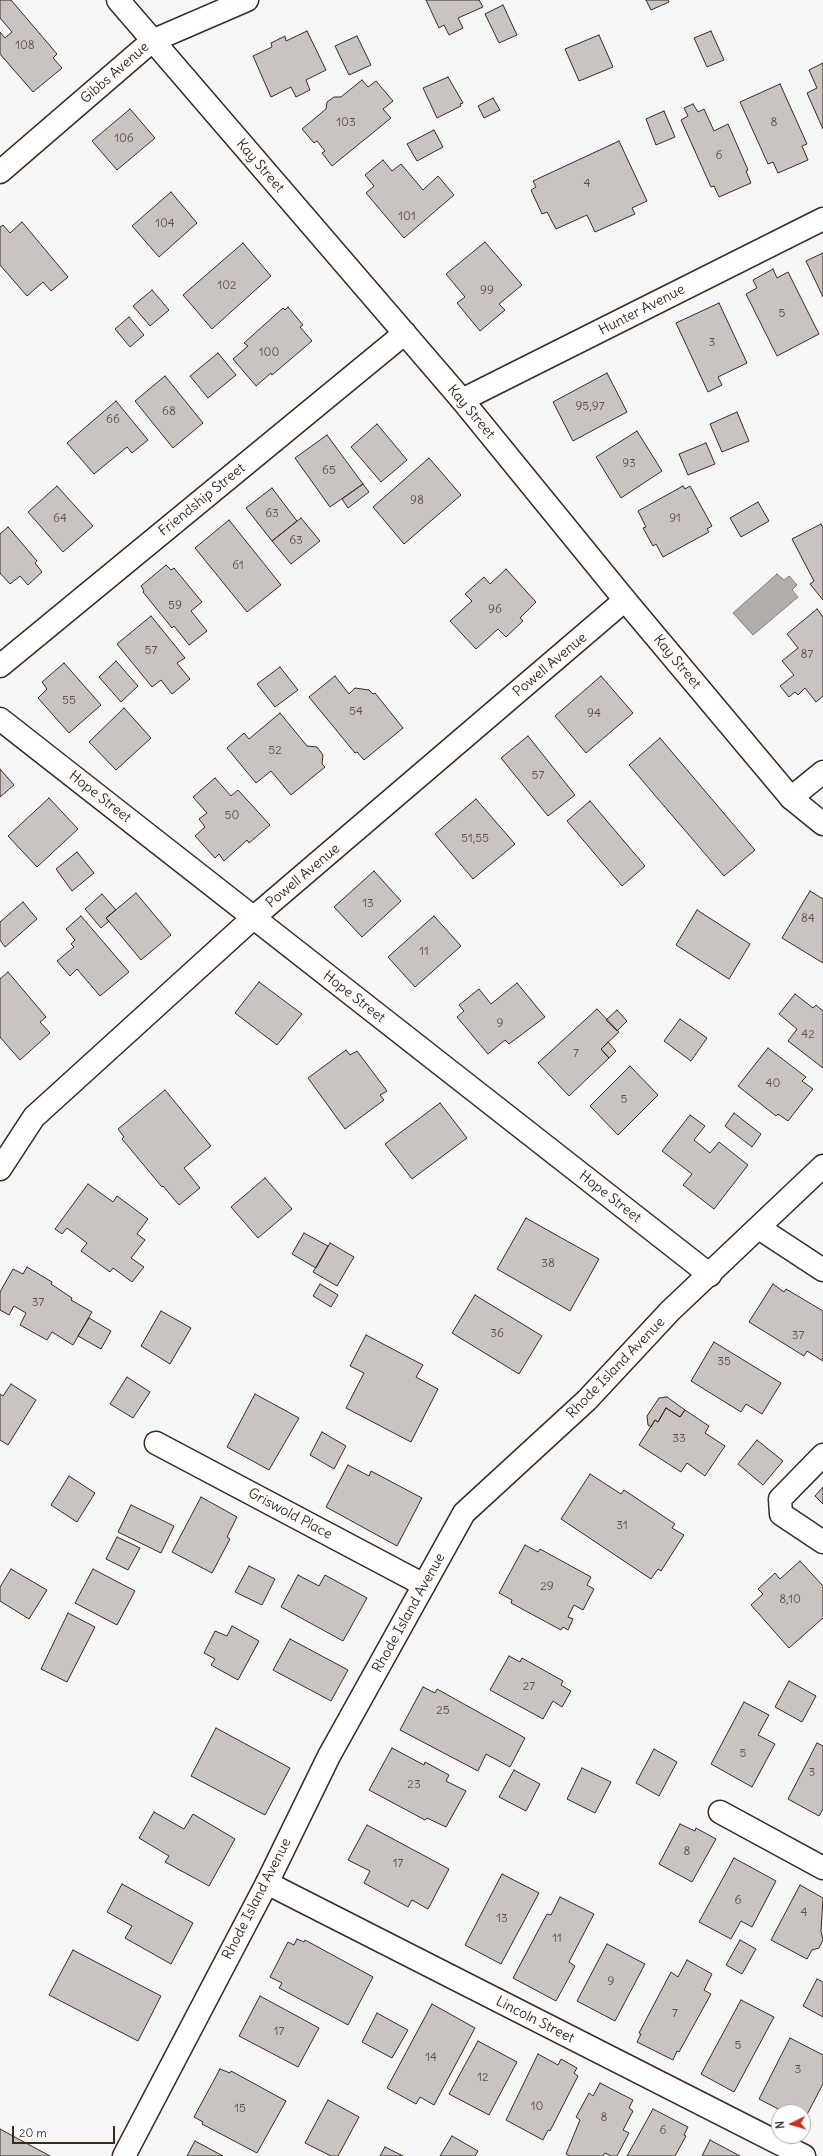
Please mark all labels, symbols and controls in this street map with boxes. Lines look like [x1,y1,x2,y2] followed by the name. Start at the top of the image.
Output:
[15,39,35,53] house number: 108
[77,39,153,107] street label: Gibbs Avenue
[336,116,356,130] house number: 103
[771,116,777,130] house number: 8
[114,132,134,146] house number: 106
[232,136,288,196] street label: Kay Street
[716,149,722,163] house number: 6
[584,177,590,191] house number: 4
[398,210,416,224] house number: 101
[155,217,175,231] house number: 104
[217,279,237,293] house number: 102
[596,281,688,339] street label: Hunter Avenue
[480,284,494,298] house number: 99
[779,307,785,321] house number: 5
[709,336,715,350] house number: 3
[259,346,279,360] house number: 100
[444,382,498,442] street label: Kay Street
[575,400,605,414] house number: 95,97
[162,405,176,419] house number: 68
[106,413,120,427] house number: 66
[622,457,636,471] house number: 93
[155,460,249,540] street label: Friendship Street
[322,464,336,478] house number: 65
[410,494,424,508] house number: 98
[265,507,279,521] house number: 63
[53,512,67,526] house number: 64
[669,512,681,526] house number: 91
[289,534,303,548] house number: 63
[232,559,244,573] house number: 61
[168,599,182,613] house number: 59
[488,603,502,617] house number: 96
[510,629,590,701] street label: Powell Avenue
[650,632,704,692] street label: Kay Street
[145,644,157,658] house number: 57
[801,648,813,662] house number: 87
[62,694,76,708] house number: 55
[349,705,363,719] house number: 54
[587,707,601,721] house number: 94
[268,744,282,758] house number: 52
[66,768,134,826] street label: Hope Street
[532,769,544,783] house number: 57
[225,809,239,823] house number: 50
[461,832,489,846] house number: 51,55
[263,840,343,912] street label: Powell Avenue
[362,897,374,911] house number: 13
[801,912,815,926] house number: 84
[419,945,429,959] house number: 11
[320,968,388,1026] street label: Hope Street
[497,1017,503,1031] house number: 9
[801,1028,815,1042] house number: 42
[573,1047,579,1061] house number: 7
[766,1077,780,1091] house number: 40
[621,1093,627,1107] house number: 5
[576,1168,644,1226] street label: Hope Street
[541,1257,555,1271] house number: 38
[32,1296,44,1310] house number: 37
[563,1314,669,1422] street label: Rhode Island Avenue
[490,1327,504,1341] house number: 36
[792,1329,804,1343] house number: 37
[717,1355,731,1369] house number: 35
[672,1432,686,1446] house number: 33
[245,1485,335,1543] street label: Griswold Place
[616,1519,628,1533] house number: 31
[369,1550,449,1676] street label: Rhode Island Avenue
[540,1580,554,1594] house number: 29
[779,1593,801,1607] house number: 8,10
[523,1680,535,1694] house number: 27
[436,1704,450,1718] house number: 25
[740,1747,746,1761] house number: 5
[809,1766,815,1780] house number: 3
[407,1778,421,1792] house number: 23
[219,1835,295,1963] street label: Rhode Island Avenue
[684,1845,690,1859] house number: 8
[393,1857,403,1871] house number: 17
[735,1894,741,1908] house number: 6
[801,1906,807,1920] house number: 4
[496,1912,508,1926] house number: 13
[552,1932,562,1946] house number: 11
[608,1975,614,1989] house number: 9
[493,1993,577,2047] street label: Lincoln Street
[672,2007,678,2021] house number: 7
[274,2025,284,2039] house number: 17
[735,2039,741,2053] house number: 5
[425,2051,437,2065] house number: 14
[795,2063,801,2077] house number: 3
[477,2071,489,2085] house number: 12
[531,2100,543,2114] house number: 10
[234,2102,246,2116] house number: 15
[771,2104,811,2144] north arrow
[601,2111,607,2125] house number: 8
[14,2118,117,2144] scale bar
[773,2121,787,2129] text: N
[660,2124,666,2138] house number: 6
[19,2125,47,2140] text: 20 m

